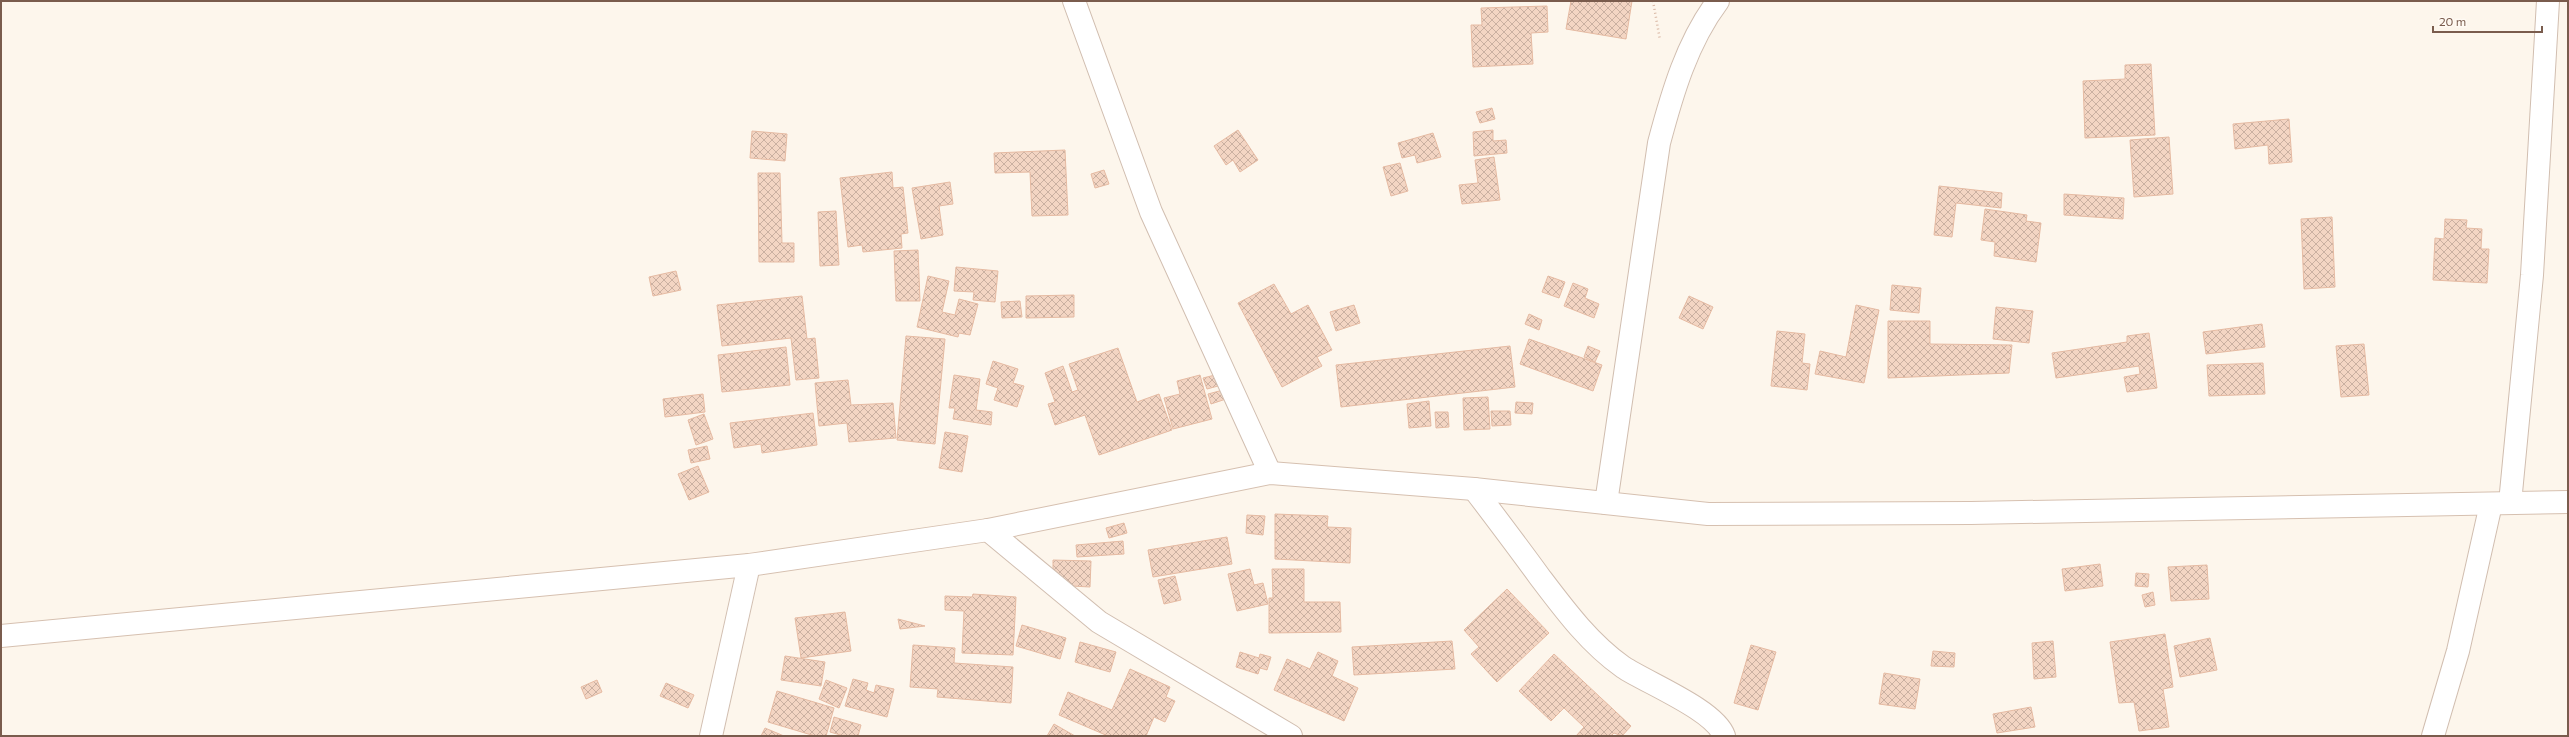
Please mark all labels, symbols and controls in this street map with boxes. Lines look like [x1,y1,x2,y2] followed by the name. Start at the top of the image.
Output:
[2433,8,2542,34] scale bar
[2439,14,2466,28] text: 20 m

